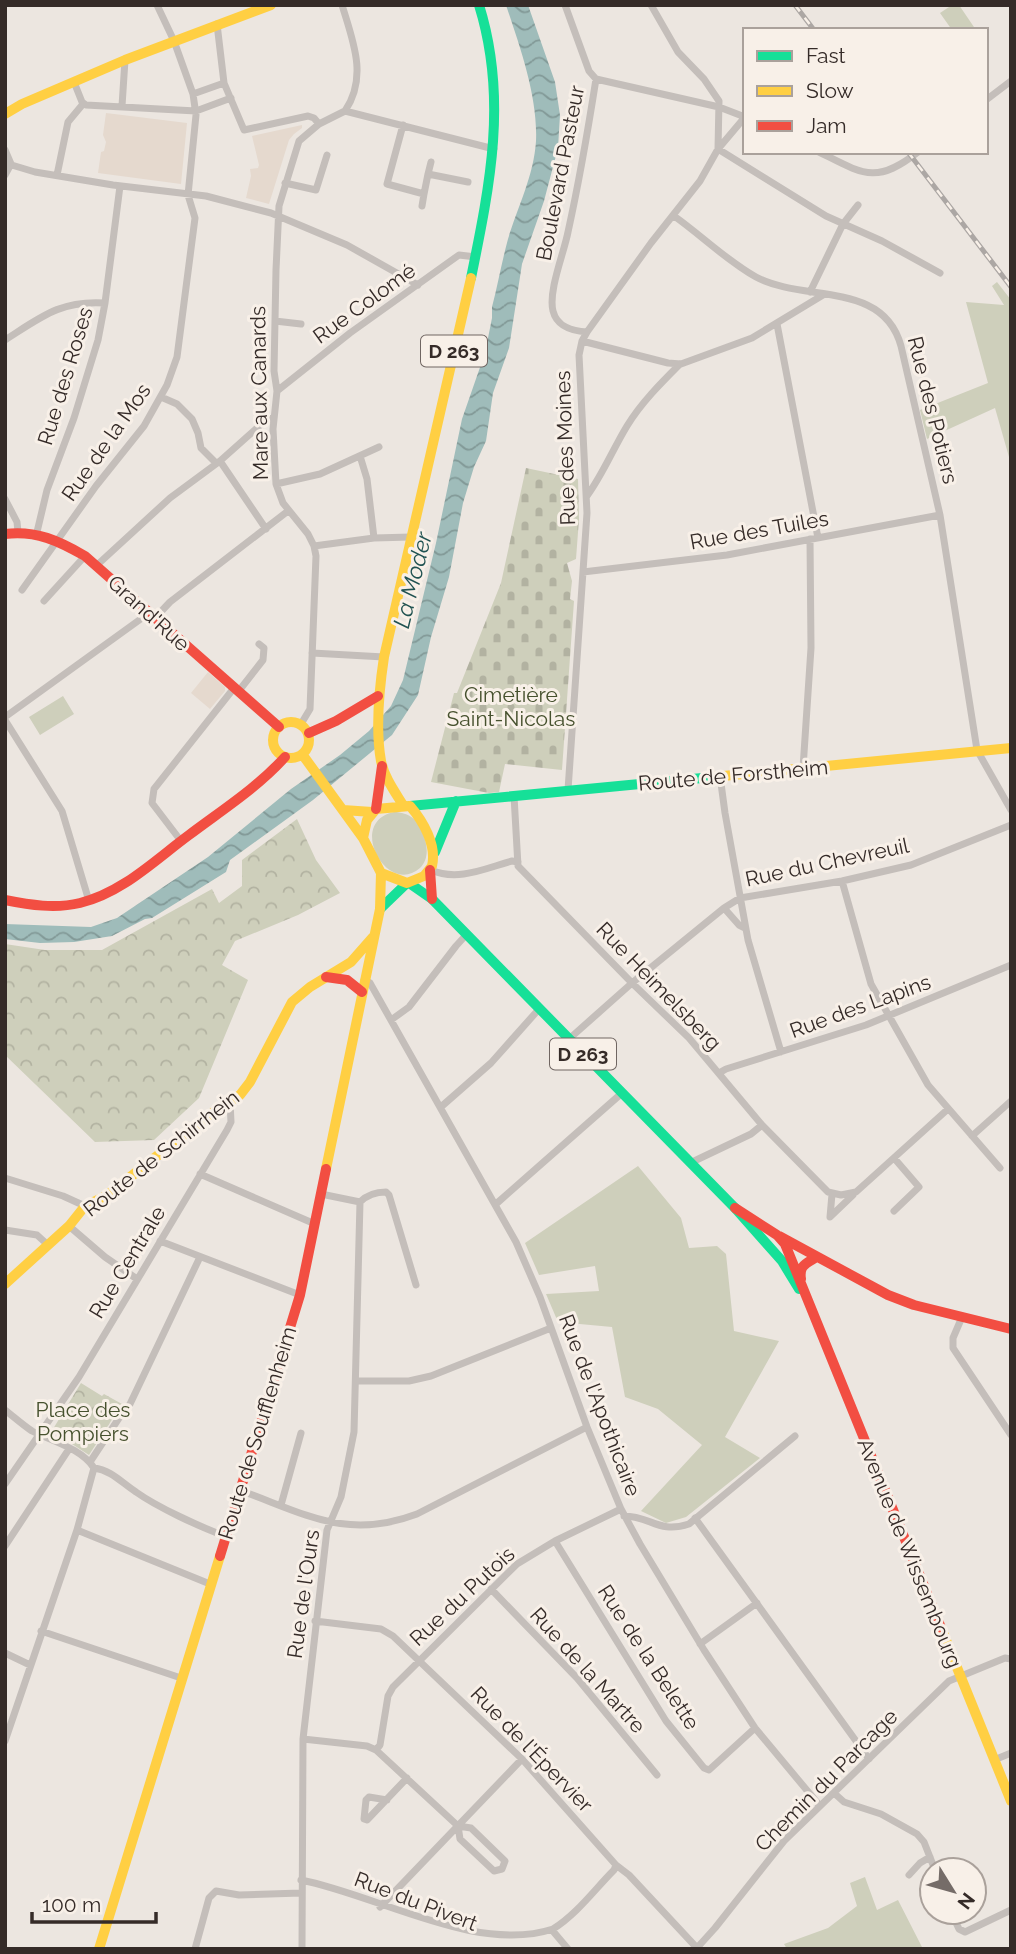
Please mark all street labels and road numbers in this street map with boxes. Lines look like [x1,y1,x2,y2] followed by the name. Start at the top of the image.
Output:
[531,83,589,263] street label: Boulevard Pasteur
[308,257,420,349] street label: Rue Colomé
[32,304,98,448] street label: Rue des Roses
[245,306,273,480] street label: Mare aux Canards
[903,334,963,486] street label: Rue des Potiers
[421,336,487,366] road number: D 263
[550,370,580,526] street label: Rue des Moines
[56,378,156,506] street label: Rue de la Mos
[688,506,830,554] street label: Rue des Tuiles
[103,570,195,656] street label: Grand'Rue
[637,754,829,796] street label: Route de Forstheim
[743,832,911,892] street label: Rue du Chevreuil
[591,917,727,1055] street label: Rue Heimelsberg
[786,969,934,1043] street label: Rue des Lapins
[550,1038,616,1070] road number: D 263
[78,1084,244,1222] street label: Route de Schirrhein
[84,1201,170,1323] street label: Rue Centrale
[554,1310,646,1500] street label: Rue de l'Apothicaire
[213,1323,301,1543] street label: Route de Soufflenheim
[852,1435,968,1671] street label: Avenue de Wissembourg
[282,1528,324,1660] street label: Rue de l'Ours
[404,1541,520,1651] street label: Rue du Putois
[593,1580,705,1734] street label: Rue de la Belette
[525,1602,651,1738] street label: Rue de la Martre
[466,1681,599,1817] street label: Rue de l'Épervier
[750,1704,902,1856] street label: Chemin du Parcage
[351,1866,481,1936] street label: Rue du Pivert

